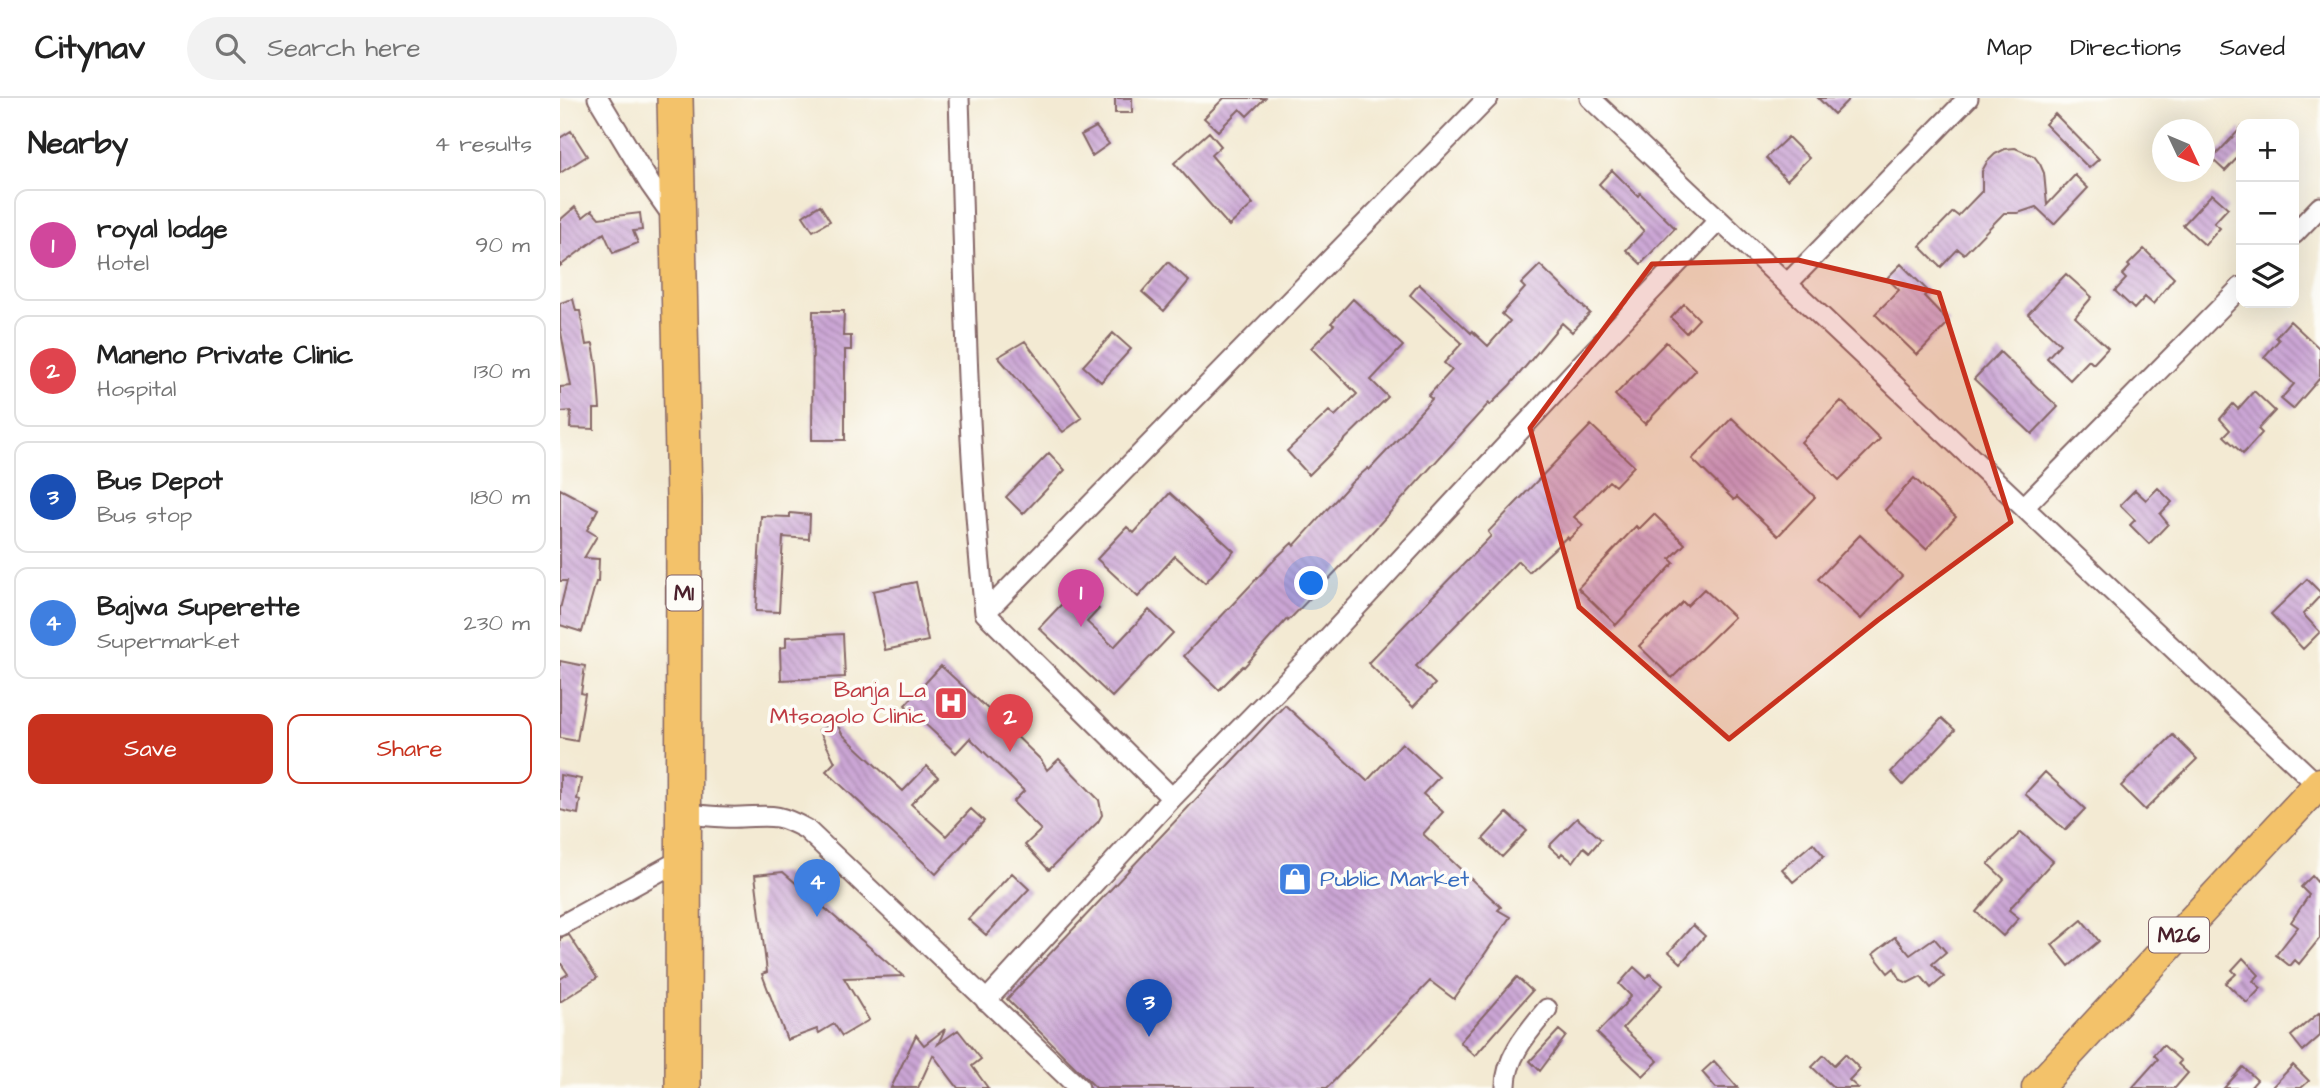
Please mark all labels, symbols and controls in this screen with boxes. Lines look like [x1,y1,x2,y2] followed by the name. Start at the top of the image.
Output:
[187,17,677,80] search box
[35,25,145,71] text: Citynav
[211,29,249,67] icon: search
[267,30,421,66] text: Search here
[1987,31,2032,65] text: Map
[2070,31,2182,65] text: Directions
[2220,31,2285,65] text: Saved
[2152,119,2215,182] north arrow
[2236,119,2299,308] map controls
[2236,119,2299,182] button: +
[28,123,128,165] text: Nearby
[434,128,532,160] text: 4 results
[2236,182,2299,245] button: −
[97,211,227,247] text: royal lodge
[52,229,54,261] text: 1
[475,229,530,261] text: 90 m
[2236,245,2299,308] button: layers
[97,247,149,279] text: Hotel
[97,337,353,373] text: Maneno Private Clinic
[46,355,60,387] text: 2
[474,355,530,387] text: 130 m
[97,373,176,405] text: Hospital
[97,463,223,499] text: Bus Depot
[47,481,59,513] text: 3
[471,481,530,513] text: 180 m
[97,499,192,531] text: Bus stop
[1294,566,1328,600] your location
[1058,569,1104,627] pin: 1
[666,575,702,610] road number: M1
[97,589,300,625] text: Bajwa Superette
[45,607,61,639] text: 4
[464,607,530,639] text: 230 m
[97,625,240,657] text: Supermarket
[770,674,926,733] place label: Banja La Mtsogolo Clinic
[932,684,970,722] hospital icon: Banja La Mtsogolo Clinic
[987,694,1033,752] pin: 2
[28,714,273,784] button: Save
[287,714,532,784] button: Share
[794,859,840,917] pin: 4
[1276,860,1314,898] shop icon: Public Market
[1320,863,1470,895] place label: Public Market
[2149,918,2209,952] road number: M26
[1126,979,1172,1037] pin: 3

